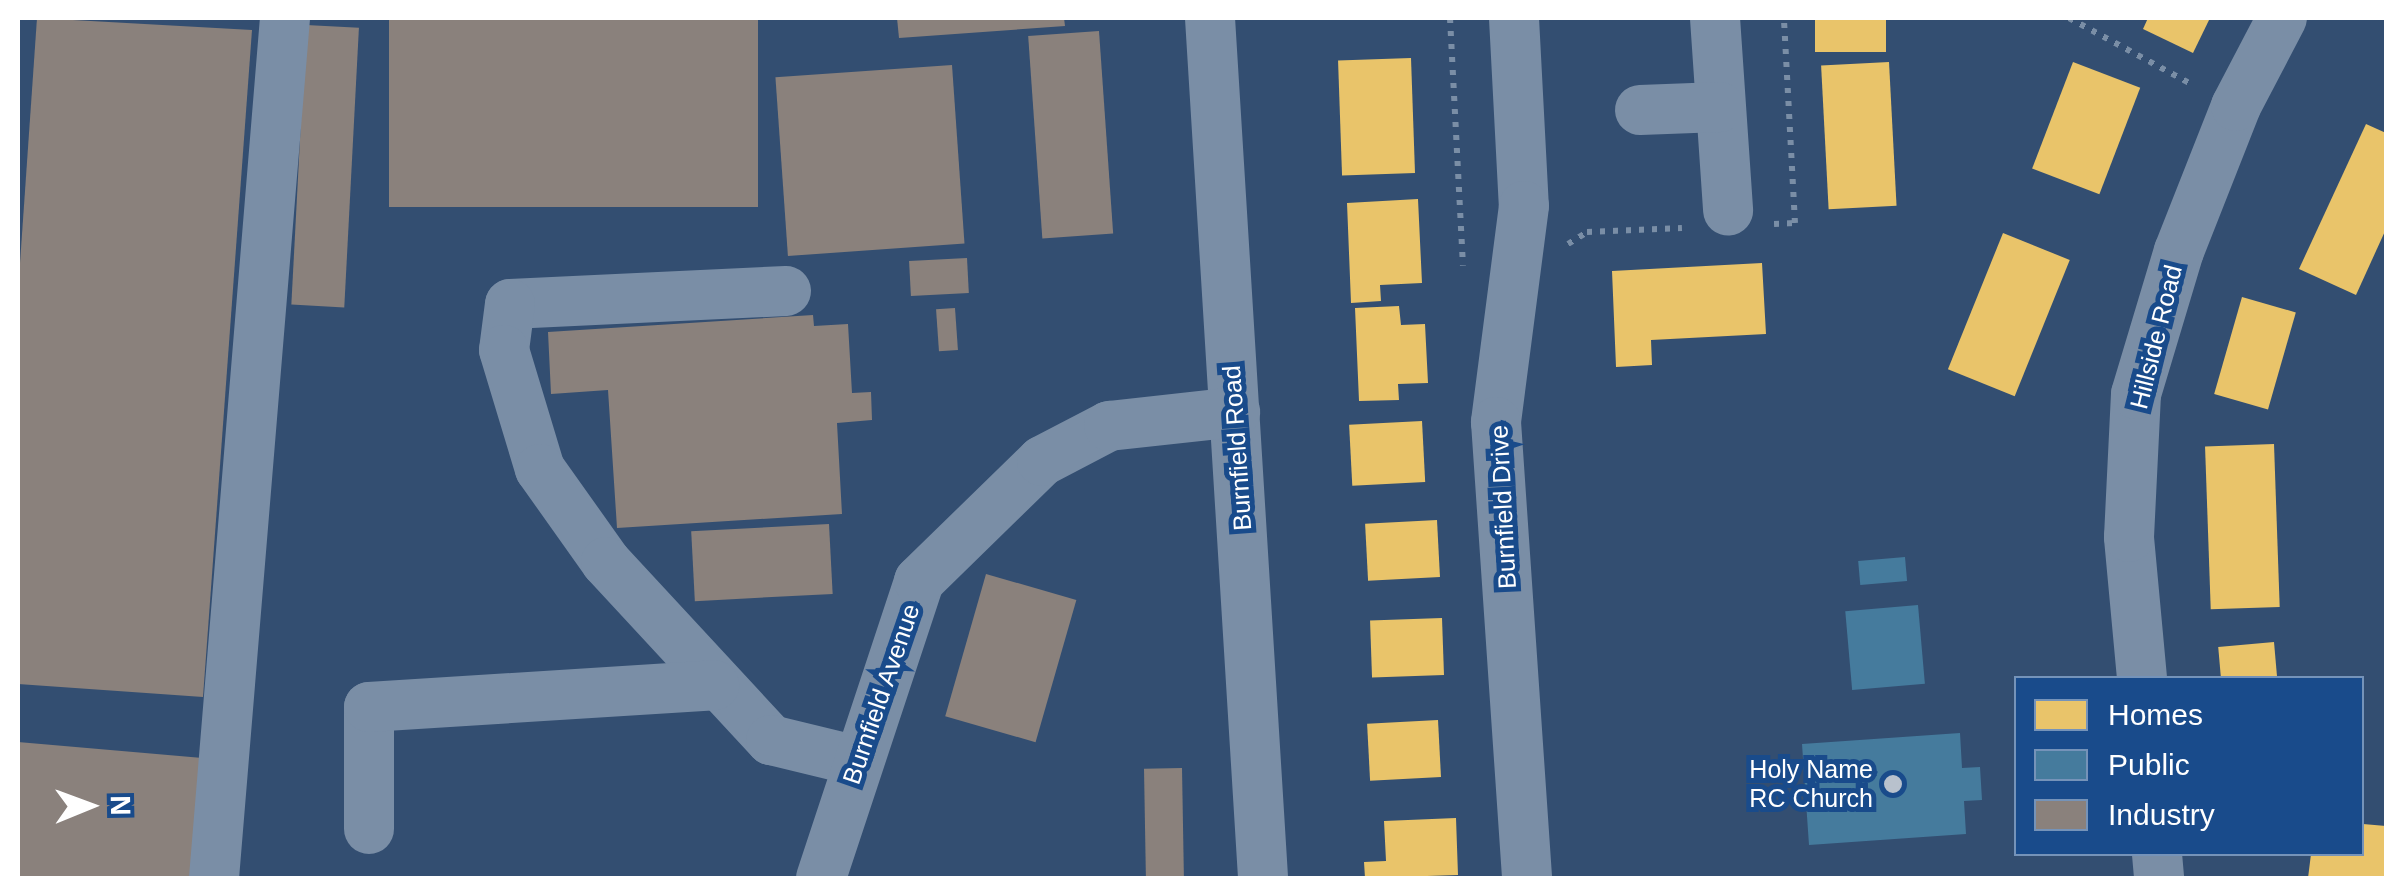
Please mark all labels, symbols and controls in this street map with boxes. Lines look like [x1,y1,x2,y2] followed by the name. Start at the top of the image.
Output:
[2124,262,2188,412] street label: Hillside Road
[1216,364,1258,532] street label: Burnfield Road
[1484,424,1522,590] street label: Burnfield Drive
[836,599,926,789] street label: Burnfield Avenue
[2014,676,2364,856] legend
[2108,698,2203,731] text: Homes
[2108,748,2190,781] text: Public
[1749,755,1873,814] place label: Holy Name RC Church
[40,756,140,856] north arrow
[1882,773,1904,795] marker: Holy Name RC Church
[105,795,136,816] text: N
[2108,798,2215,831] text: Industry

